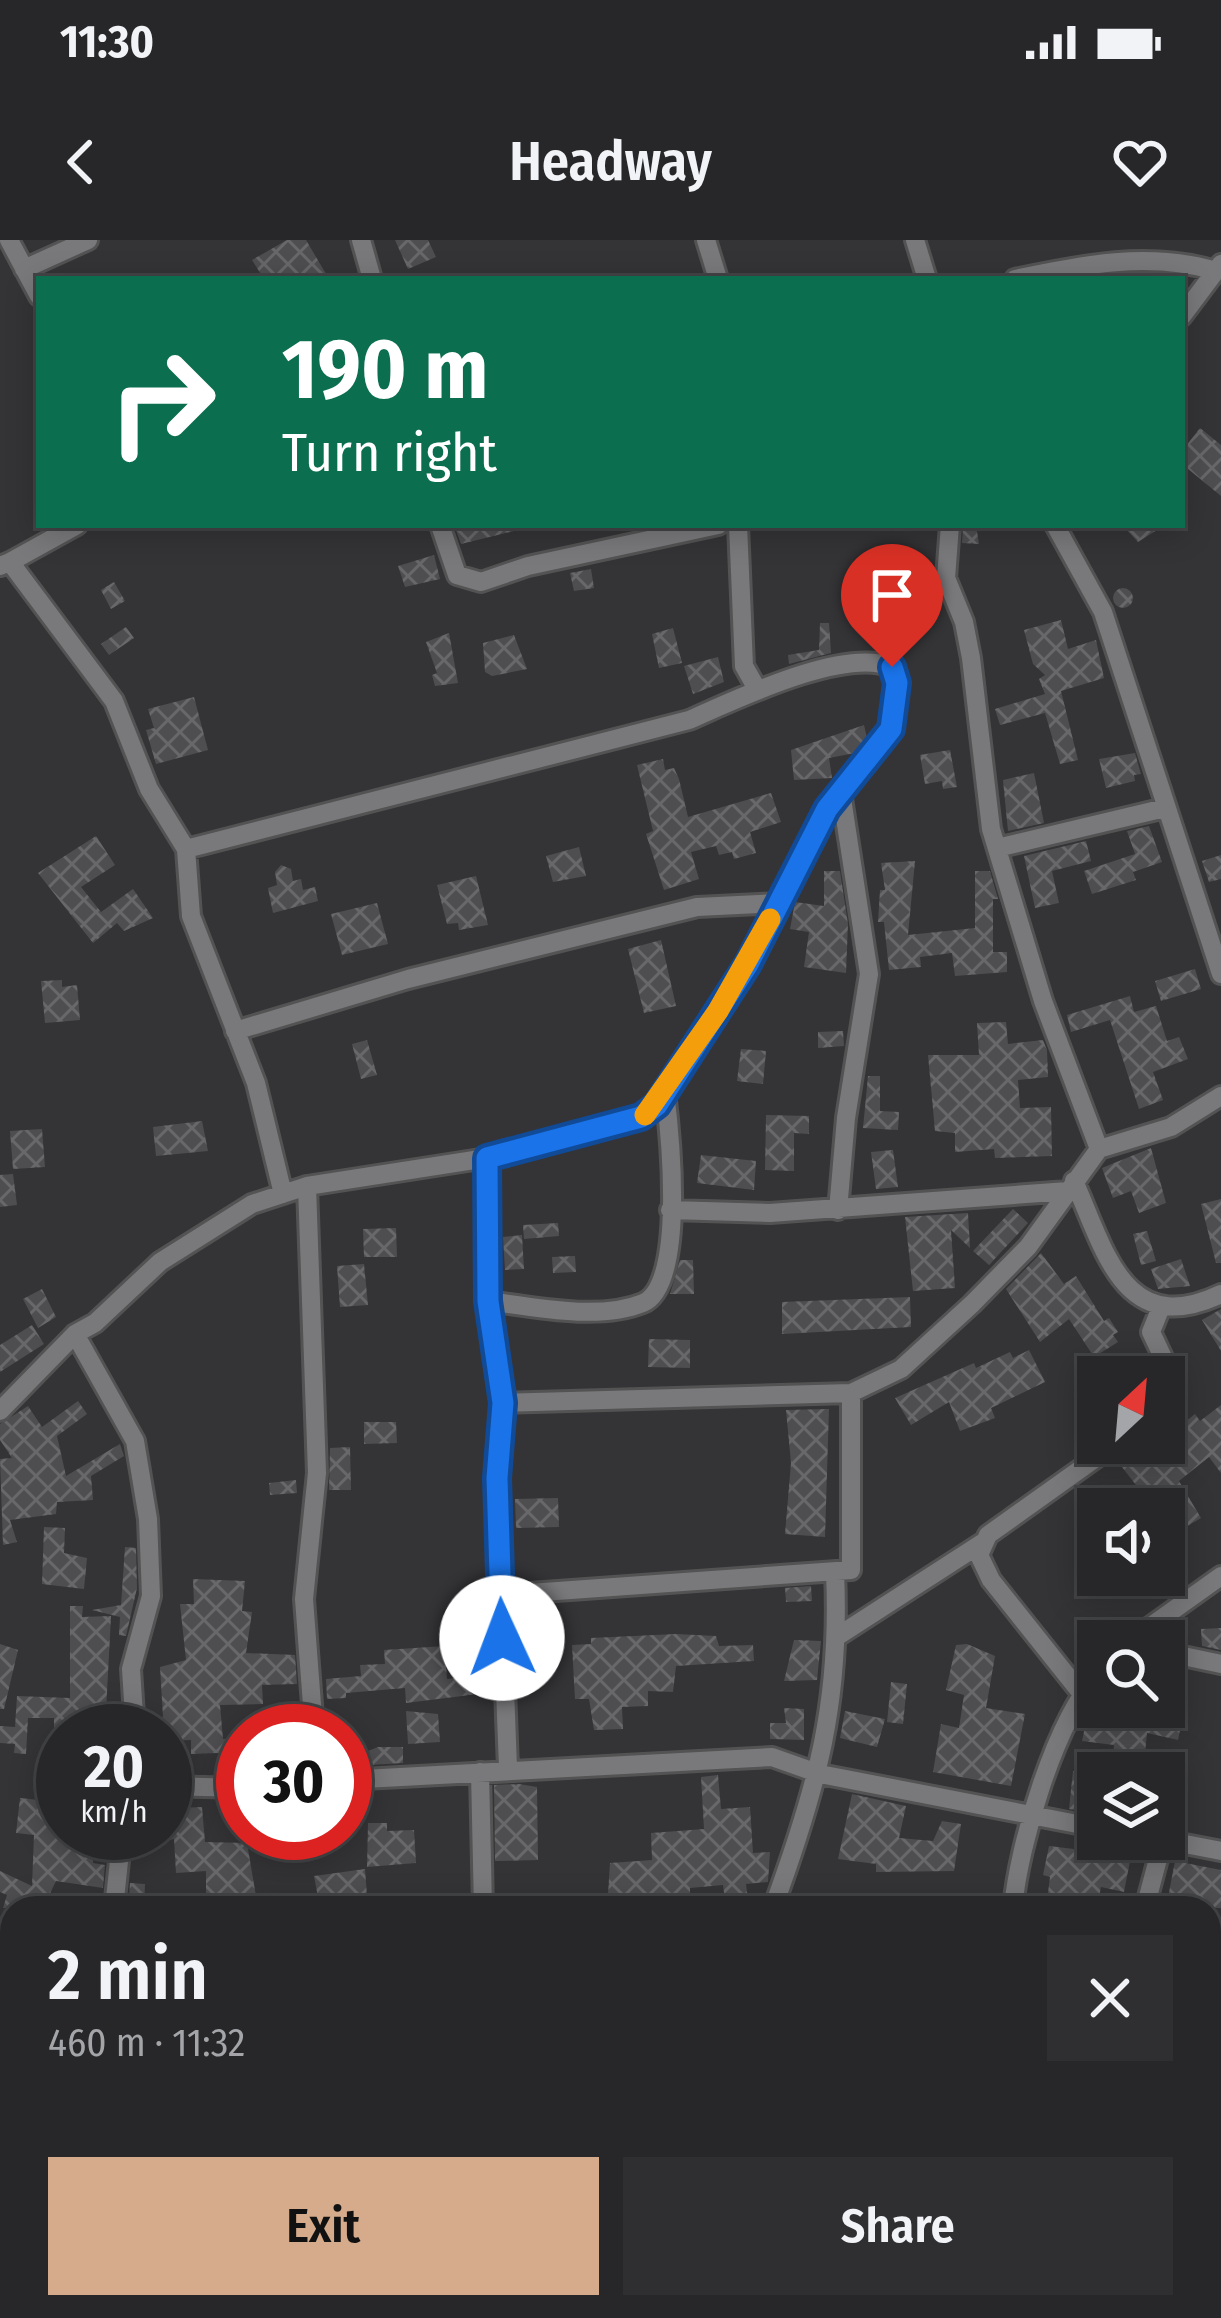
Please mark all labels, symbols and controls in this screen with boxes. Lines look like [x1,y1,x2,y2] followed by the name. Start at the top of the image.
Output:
[60,15,154,69] text: 11:30
[48,129,114,195] icon: back
[1107,129,1173,195] icon: heart
[509,130,712,194] text: Headway
[282,319,488,420] text: 190 m
[84,324,240,480] icon: right
[282,421,497,485] text: Turn right
[841,544,943,667] pin
[859,562,925,628] icon: arrive
[1077,1356,1185,1464] north arrow
[1077,1356,1185,1860] map controls
[1077,1488,1185,1596] button: sound
[439,1575,565,1701] position arrow
[1077,1620,1185,1728] button: search
[216,1704,372,1860] speed limit sign: 30
[84,1731,144,1803] text: 20
[1077,1752,1185,1860] button: layers
[81,1794,147,1830] text: km/h
[48,1932,208,2018] text: 2 min
[1047,1935,1173,2061] button: close
[48,2020,245,2066] text: 460 m · 11:32
[48,2157,599,2295] button: Exit
[623,2157,1173,2295] button: Share

